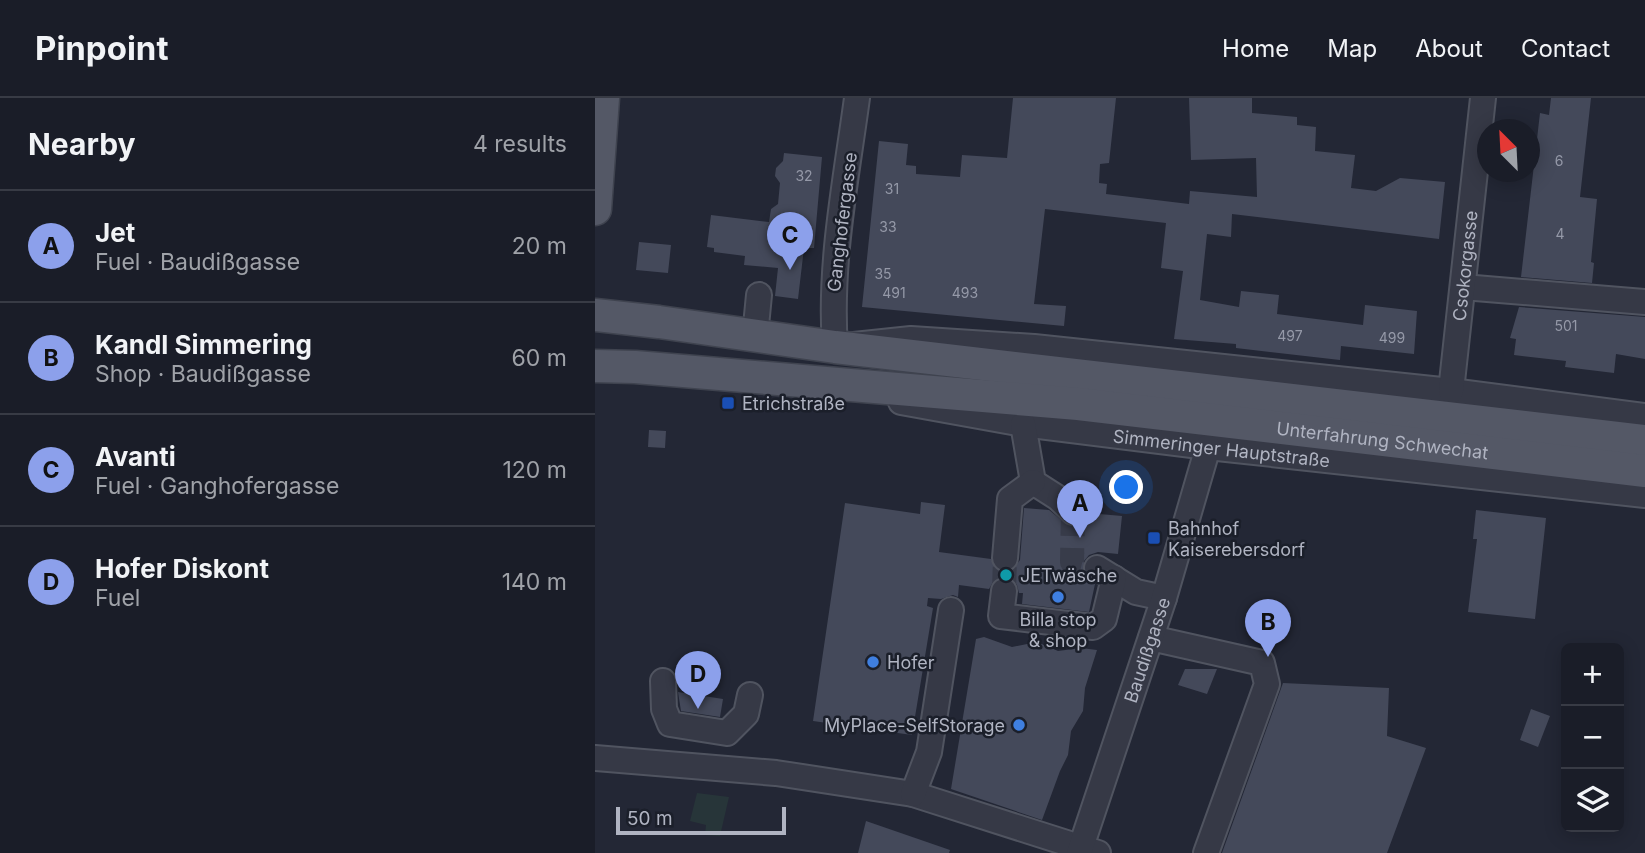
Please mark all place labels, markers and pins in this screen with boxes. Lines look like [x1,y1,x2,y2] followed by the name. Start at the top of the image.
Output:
[767,212,813,270] pin: C
[742,393,845,414] place label: Etrichstraße
[720,395,736,411] marker: Etrichstraße
[1057,480,1103,538] pin: A
[1168,518,1305,560] place label: Bahnhof Kaiserebersdorf
[1146,530,1162,546] marker: Bahnhof Kaiserebersdorf
[1020,565,1117,586] place label: JETwäsche
[998,567,1014,583] marker: JETwäsche
[1050,589,1066,605] marker: Billa stop & shop
[1245,599,1291,657] pin: B
[1019,609,1097,651] place label: Billa stop & shop
[675,651,721,709] pin: D
[887,652,935,673] place label: Hofer
[865,654,881,670] marker: Hofer
[824,715,1005,736] place label: MyPlace-SelfStorage
[1011,717,1027,733] marker: MyPlace-SelfStorage

